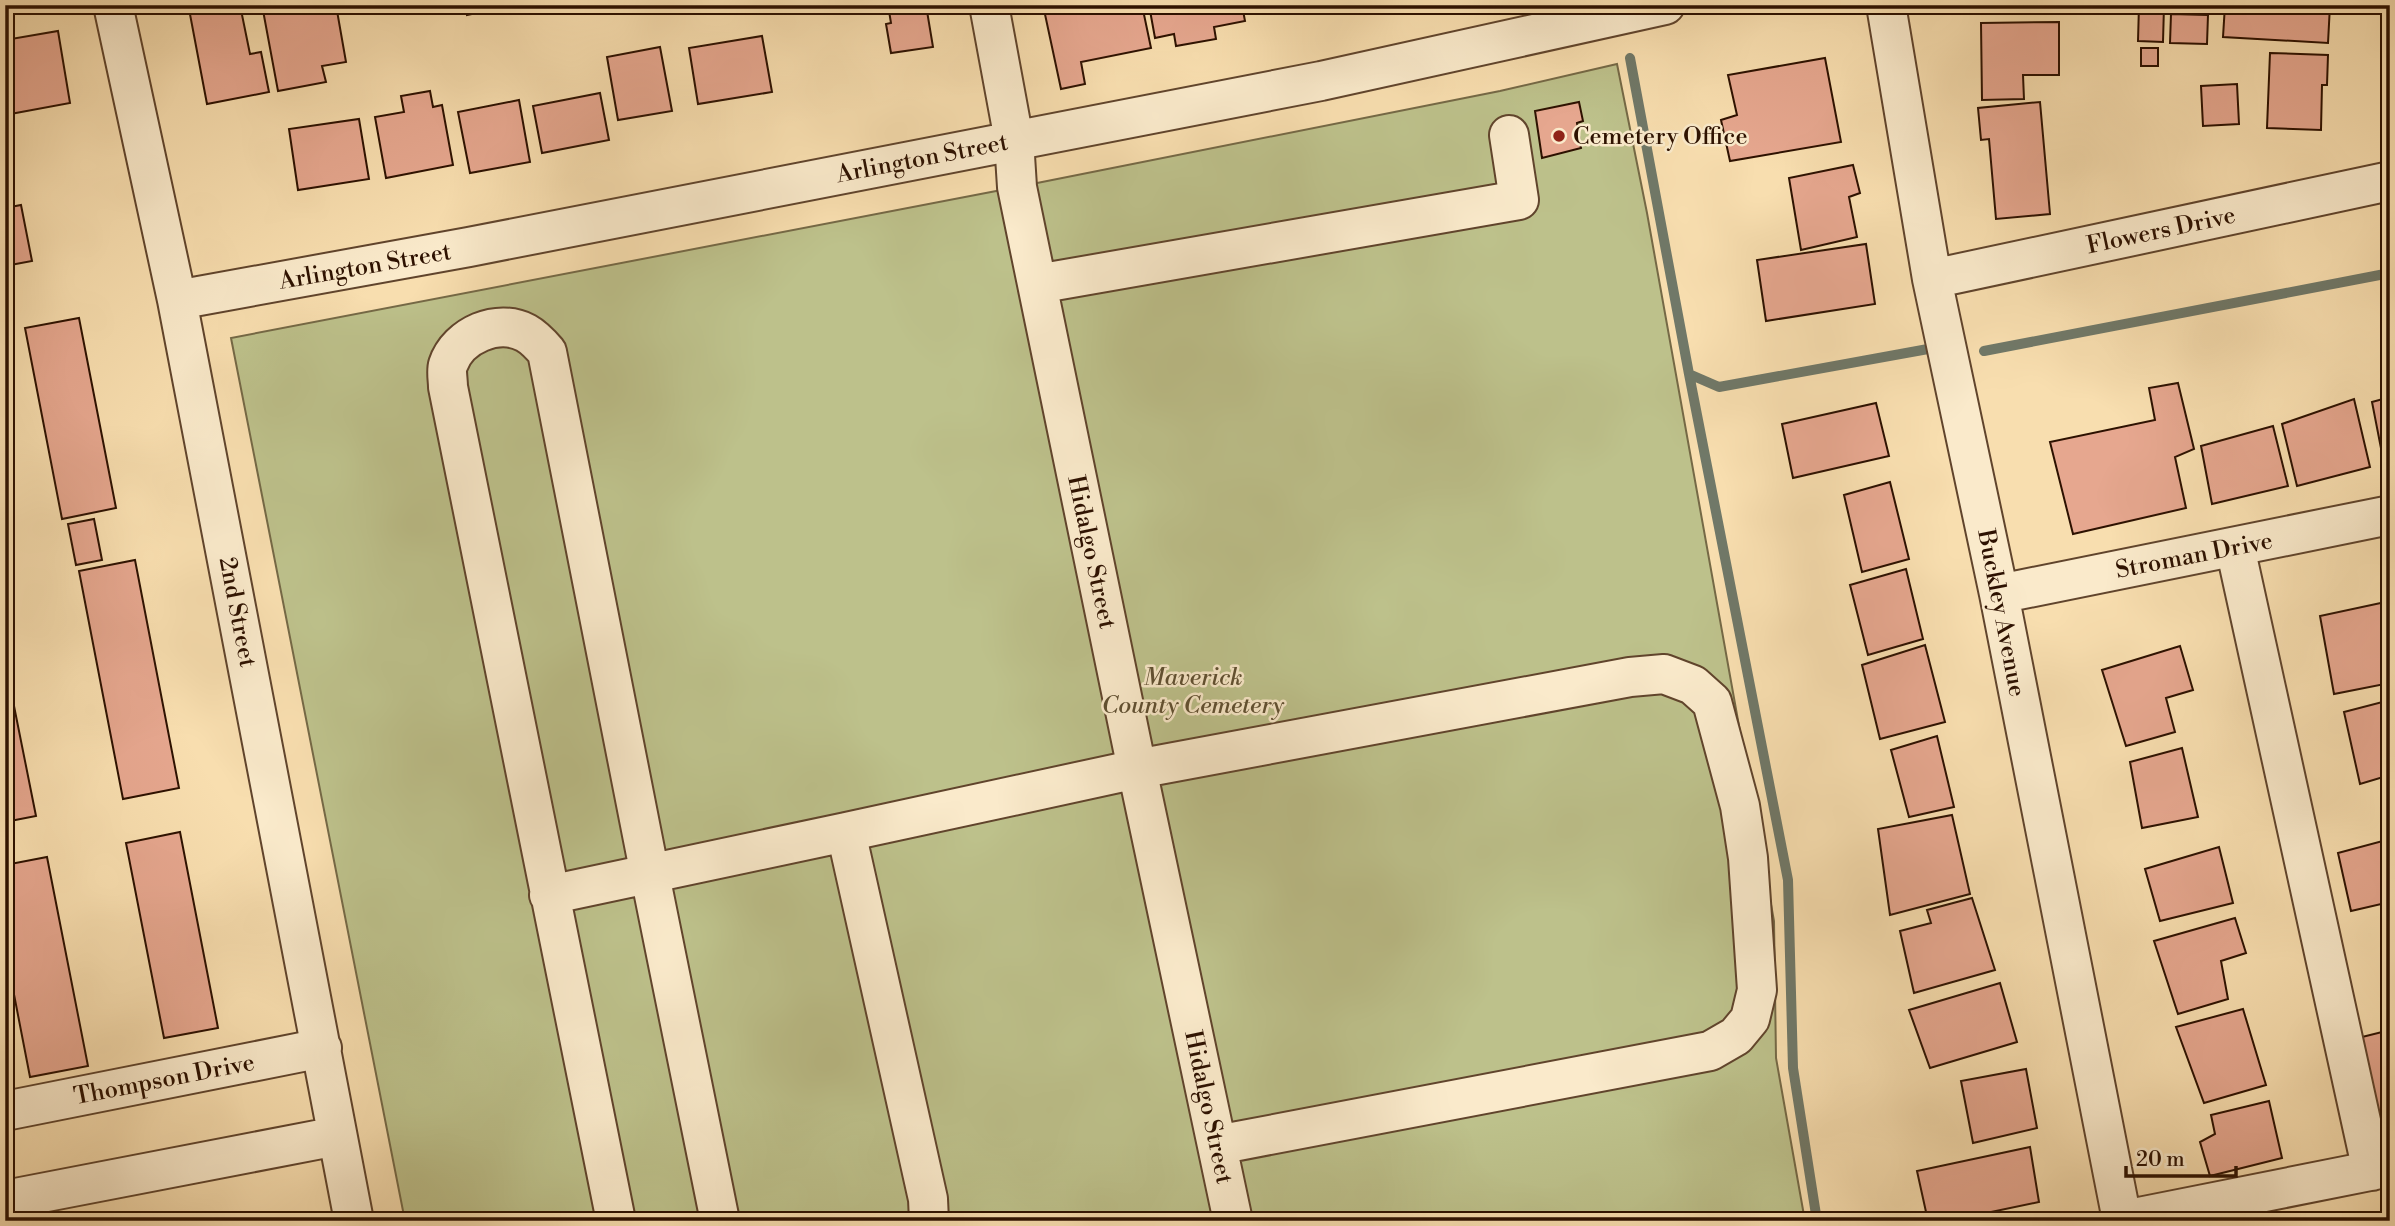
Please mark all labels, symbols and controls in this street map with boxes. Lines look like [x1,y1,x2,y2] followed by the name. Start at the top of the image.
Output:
[1573,122,1748,152] place label: Cemetery Office
[833,128,1011,191] street label: Arlington Street
[1551,128,1567,144] marker: Cemetery Office
[2084,201,2238,261] street label: Flowers Drive
[276,237,454,297] street label: Arlington Street
[1060,473,1122,632] street label: Hidalgo Street
[1970,526,2032,700] street label: Buckley Avenue
[2113,526,2275,586] street label: Stroman Drive
[212,554,262,670] street label: 2nd Street
[1102,663,1285,721] park label: Maverick County Cemetery
[1177,1028,1239,1187] street label: Hidalgo Street
[71,1048,257,1112] street label: Thompson Drive
[2126,1135,2236,1179] scale bar
[2136,1147,2185,1173] text: 20 m

